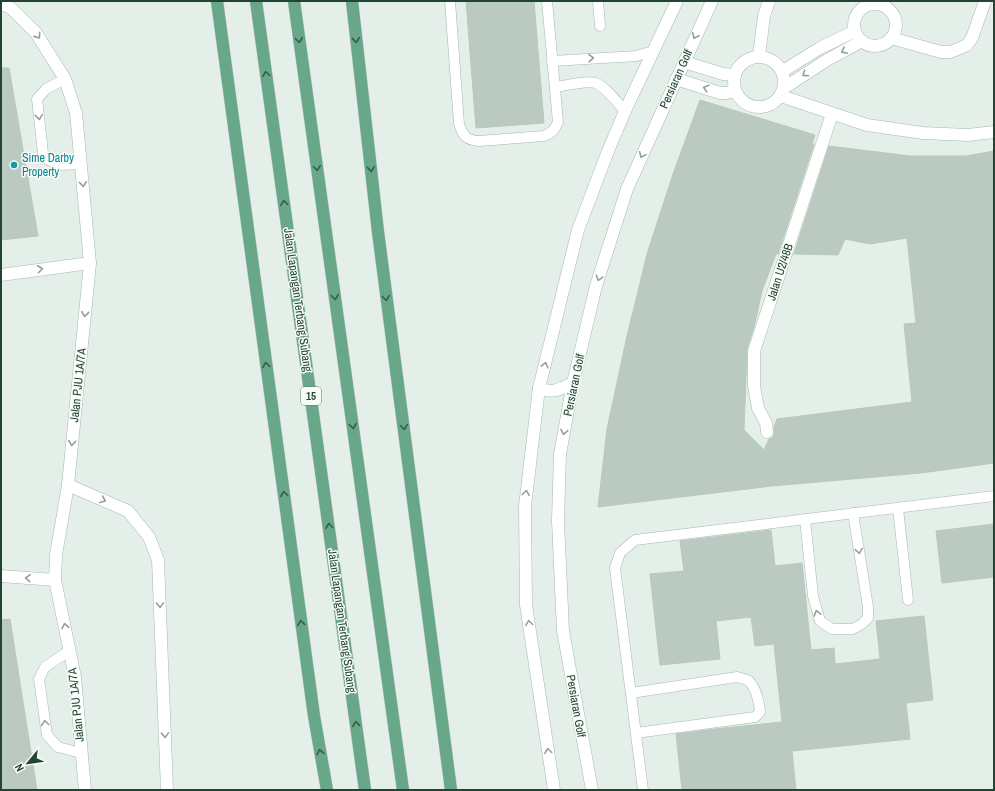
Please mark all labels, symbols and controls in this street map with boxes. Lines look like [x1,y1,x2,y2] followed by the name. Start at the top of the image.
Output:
[33,32,41,39] one-way arrow
[692,32,700,40] one-way arrow
[294,37,303,43] one-way arrow
[351,37,360,43] one-way arrow
[841,46,849,53] one-way arrow
[656,47,696,111] street label: Persiaran Golf
[588,54,594,63] one-way arrow
[803,69,810,76] one-way arrow
[262,71,271,77] one-way arrow
[702,84,709,93] one-way arrow
[34,114,43,120] one-way arrow
[22,150,74,180] place label: Sime Darby Property
[639,151,647,158] one-way arrow
[9,160,19,170] marker: Sime Darby Property
[312,165,321,171] one-way arrow
[366,166,375,172] one-way arrow
[78,181,87,187] one-way arrow
[280,200,289,206] one-way arrow
[280,227,316,373] street label: Jalan Lapangan Terbang Subang
[763,241,797,303] street label: Jalan U2/48B
[37,265,43,274] one-way arrow
[595,274,604,281] one-way arrow
[330,294,339,300] one-way arrow
[382,295,391,301] one-way arrow
[81,311,90,317] one-way arrow
[66,347,90,423] street label: Jalan PJU 1A/7A
[560,352,588,418] street label: Persiaran Golf
[540,361,549,368] one-way arrow
[262,362,271,368] one-way arrow
[301,387,321,405] road number: 15
[348,423,357,429] one-way arrow
[399,424,408,430] one-way arrow
[561,428,569,435] one-way arrow
[68,440,77,446] one-way arrow
[521,490,530,496] one-way arrow
[280,491,289,497] one-way arrow
[100,496,107,504] one-way arrow
[325,522,334,529] one-way arrow
[324,548,360,694] street label: Jalan Lapangan Terbang Subang
[854,548,863,555] one-way arrow
[25,573,31,582] one-way arrow
[156,602,164,608] one-way arrow
[814,610,822,616] one-way arrow
[297,620,306,626] one-way arrow
[525,620,534,626] one-way arrow
[61,623,69,630] one-way arrow
[64,667,88,743] street label: Jalan PJU 1A/7A
[563,673,589,739] street label: Persiaran Golf
[41,720,50,726] one-way arrow
[352,721,361,727] one-way arrow
[161,732,169,738] one-way arrow
[8,743,48,783] north arrow
[544,748,553,754] one-way arrow
[316,749,325,755] one-way arrow
[12,762,27,774] text: N

